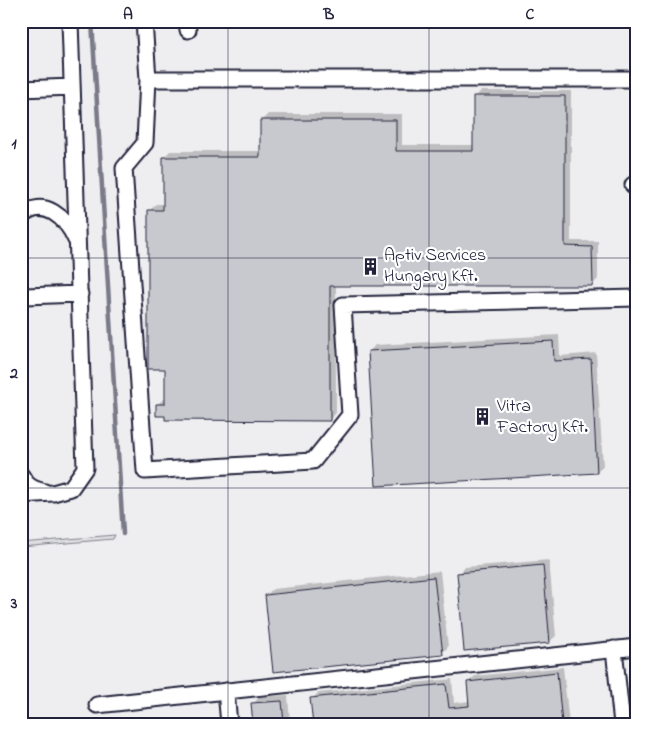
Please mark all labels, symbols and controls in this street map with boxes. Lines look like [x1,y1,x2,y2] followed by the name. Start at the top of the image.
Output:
[123,3,133,27] text: A
[323,3,335,27] text: B
[526,3,535,27] text: C
[11,132,17,156] text: 1
[384,243,486,291] place label: Aptiv Services Hungary Kft.
[360,256,380,276] building icon: Aptiv Services Hungary Kft.
[9,362,18,386] text: 2
[496,394,588,441] place label: Vitra Factory Kft.
[473,407,493,427] building icon: Vitra Factory Kft.
[10,592,18,616] text: 3

